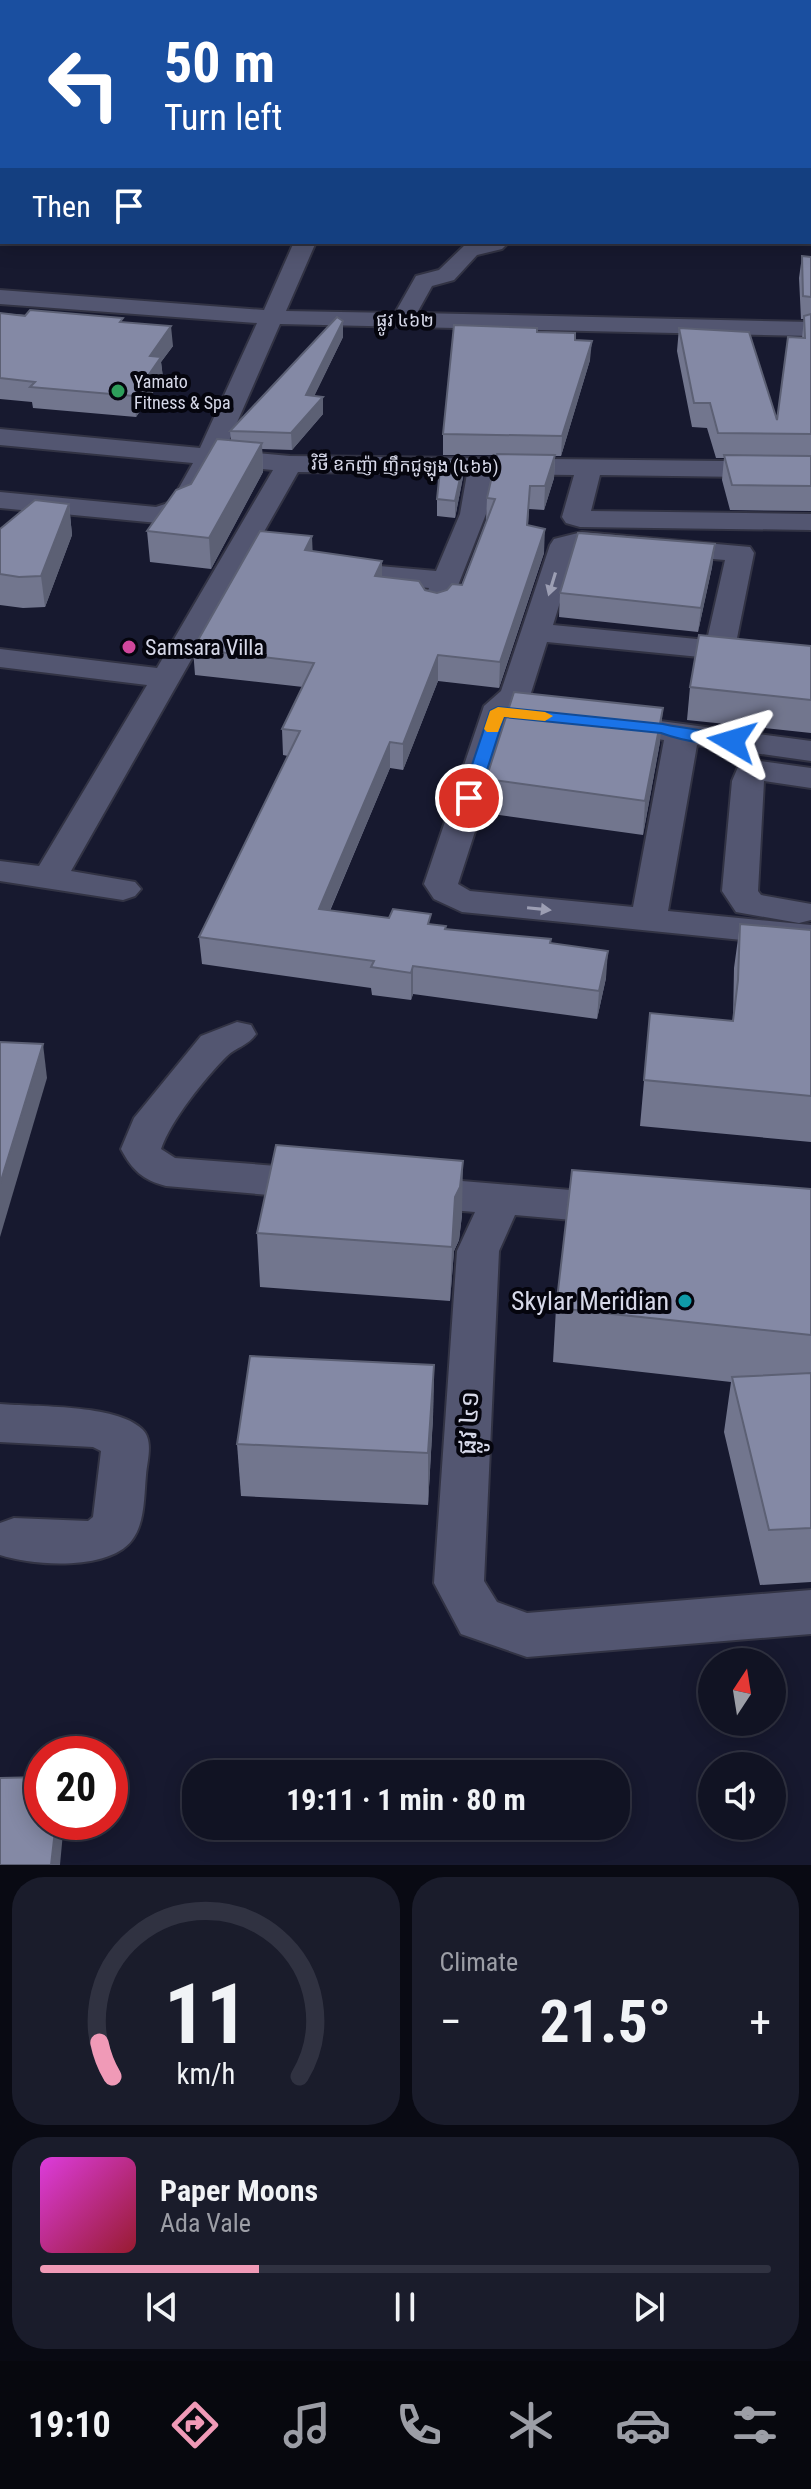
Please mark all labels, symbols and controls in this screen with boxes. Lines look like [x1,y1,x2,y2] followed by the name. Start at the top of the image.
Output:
[164,30,275,96] text: 50 m
[32,32,136,136] icon: left
[164,97,282,139] text: Turn left
[107,184,151,228] icon: arrive
[32,189,91,224] text: Then
[376,309,434,337] street label: ផ្លូវ ៤៦២
[134,371,231,413] place label: Yamato Fitness & Spa
[109,382,127,400] marker: Yamato Fitness & Spa
[310,452,499,484] street label: វិថី ឧកញ៉ា ញឹកជូឡុង (៤៦៦)
[545,573,558,597] one-way arrow
[145,635,264,660] place label: Samsara Villa
[120,638,138,656] marker: Samsara Villa
[690,699,774,783] position arrow
[435,764,503,832] pin
[447,776,491,820] icon: arrive
[527,903,552,916] one-way arrow
[511,1286,669,1316] place label: Skylar Meridian
[676,1292,694,1310] marker: Skylar Meridian
[451,1390,493,1456] street label: ផ្លូវ ៤១
[698,1648,786,1736] north arrow
[698,1648,786,1840] map controls
[24,1736,128,1840] speed limit sign: 20
[698,1752,786,1840] button: sound
[286,1782,526,1817] text: 19:11 · 1 min · 80 m
[440,1947,518,1977] text: Climate
[164,1966,248,2063] text: 11
[539,1986,671,2057] text: 21.5°
[440,1996,462,2048] text: −
[749,1996,771,2048] text: +
[176,2057,235,2091] text: km/h
[160,2173,318,2208] text: Paper Moons
[160,2208,251,2238] text: Ada Vale
[140,2285,184,2329] icon: previous
[383,2285,427,2329] icon: pause
[627,2285,671,2329] icon: next
[167,2397,223,2453] icon: directions
[279,2397,335,2453] icon: music
[391,2397,447,2453] icon: phone
[503,2397,559,2453] icon: climate
[615,2397,671,2453] icon: car
[727,2397,783,2453] icon: filters
[28,2404,111,2446] text: 19:10

